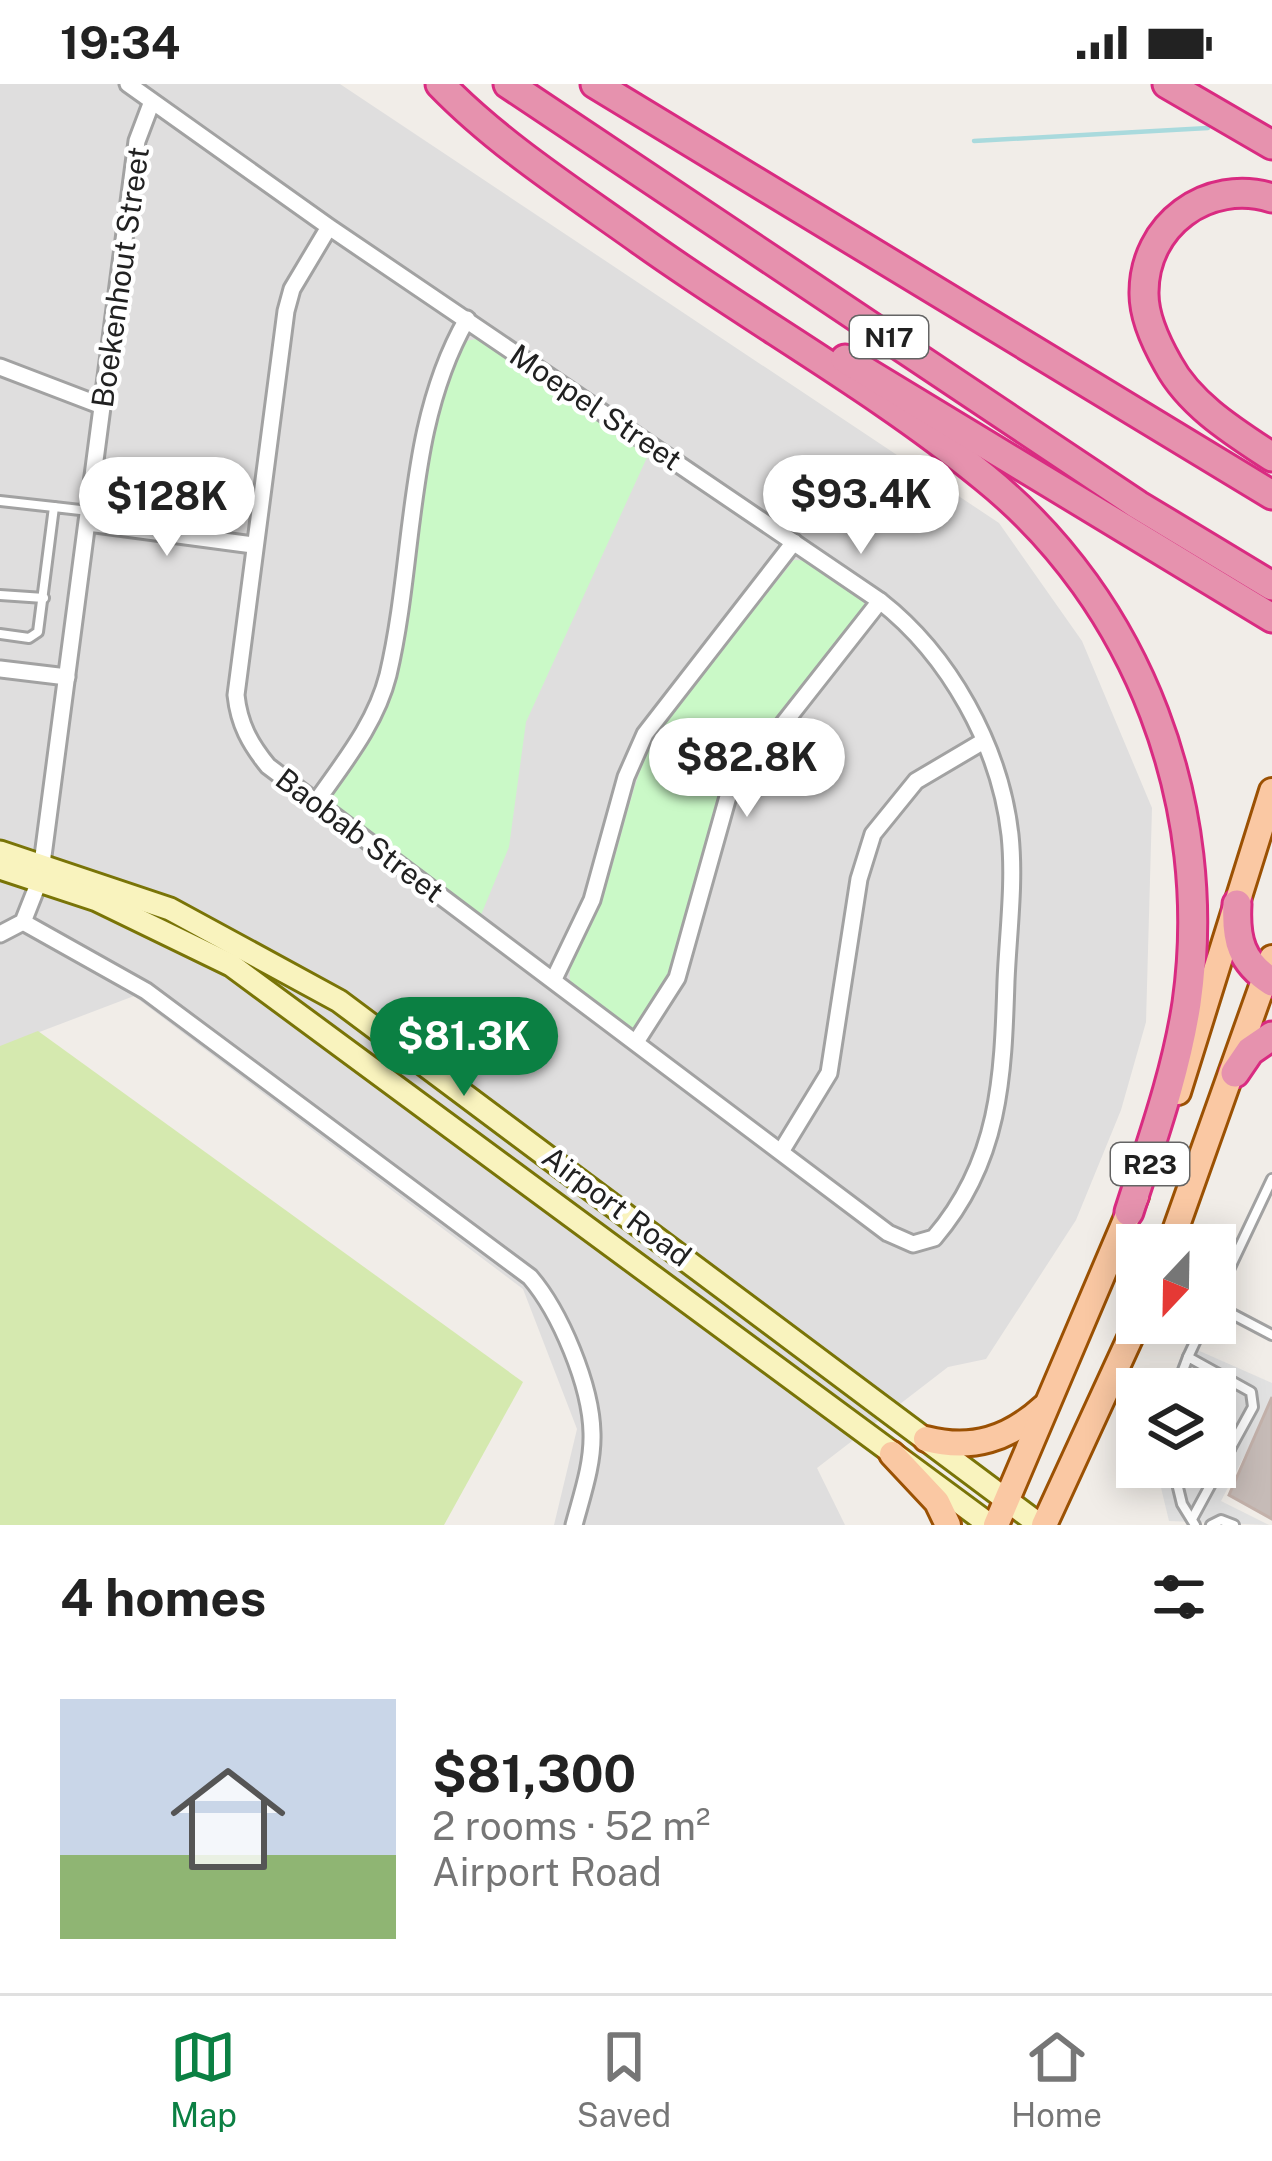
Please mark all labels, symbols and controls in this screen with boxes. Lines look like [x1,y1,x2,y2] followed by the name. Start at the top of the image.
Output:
[60,16,180,69] text: 19:34
[84,144,156,410] street label: Boekenhout Street
[850,316,928,358] road number: N17
[503,336,689,478] street label: Moepel Street
[763,455,959,557] pin: $93.4K
[83,457,251,559] pin: $128K
[790,471,932,517] text: $93.4K
[106,473,228,519] text: $128K
[649,718,845,820] pin: $82.8K
[676,734,818,780] text: $82.8K
[269,760,451,910] street label: Baobab Street
[366,997,562,1099] pin: $81.3K
[397,1013,531,1059] text: $81.3K
[536,1138,698,1274] street label: Airport Road
[1111,1143,1189,1185] road number: R23
[1116,1224,1236,1344] north arrow
[1116,1224,1236,1488] map controls
[1116,1368,1236,1488] button: layers
[1146,1564,1212,1630] icon: filters
[60,1568,266,1627] text: 4 homes
[432,1744,636,1803] text: $81,300
[156,1747,300,1891] icon: home
[432,1803,710,1849] text: 2 rooms · 52 m²
[432,1849,662,1895] text: Airport Road
[170,2024,237,2134] tab: Map
[577,2024,671,2134] tab: Saved
[1011,2024,1102,2134] tab: Home

